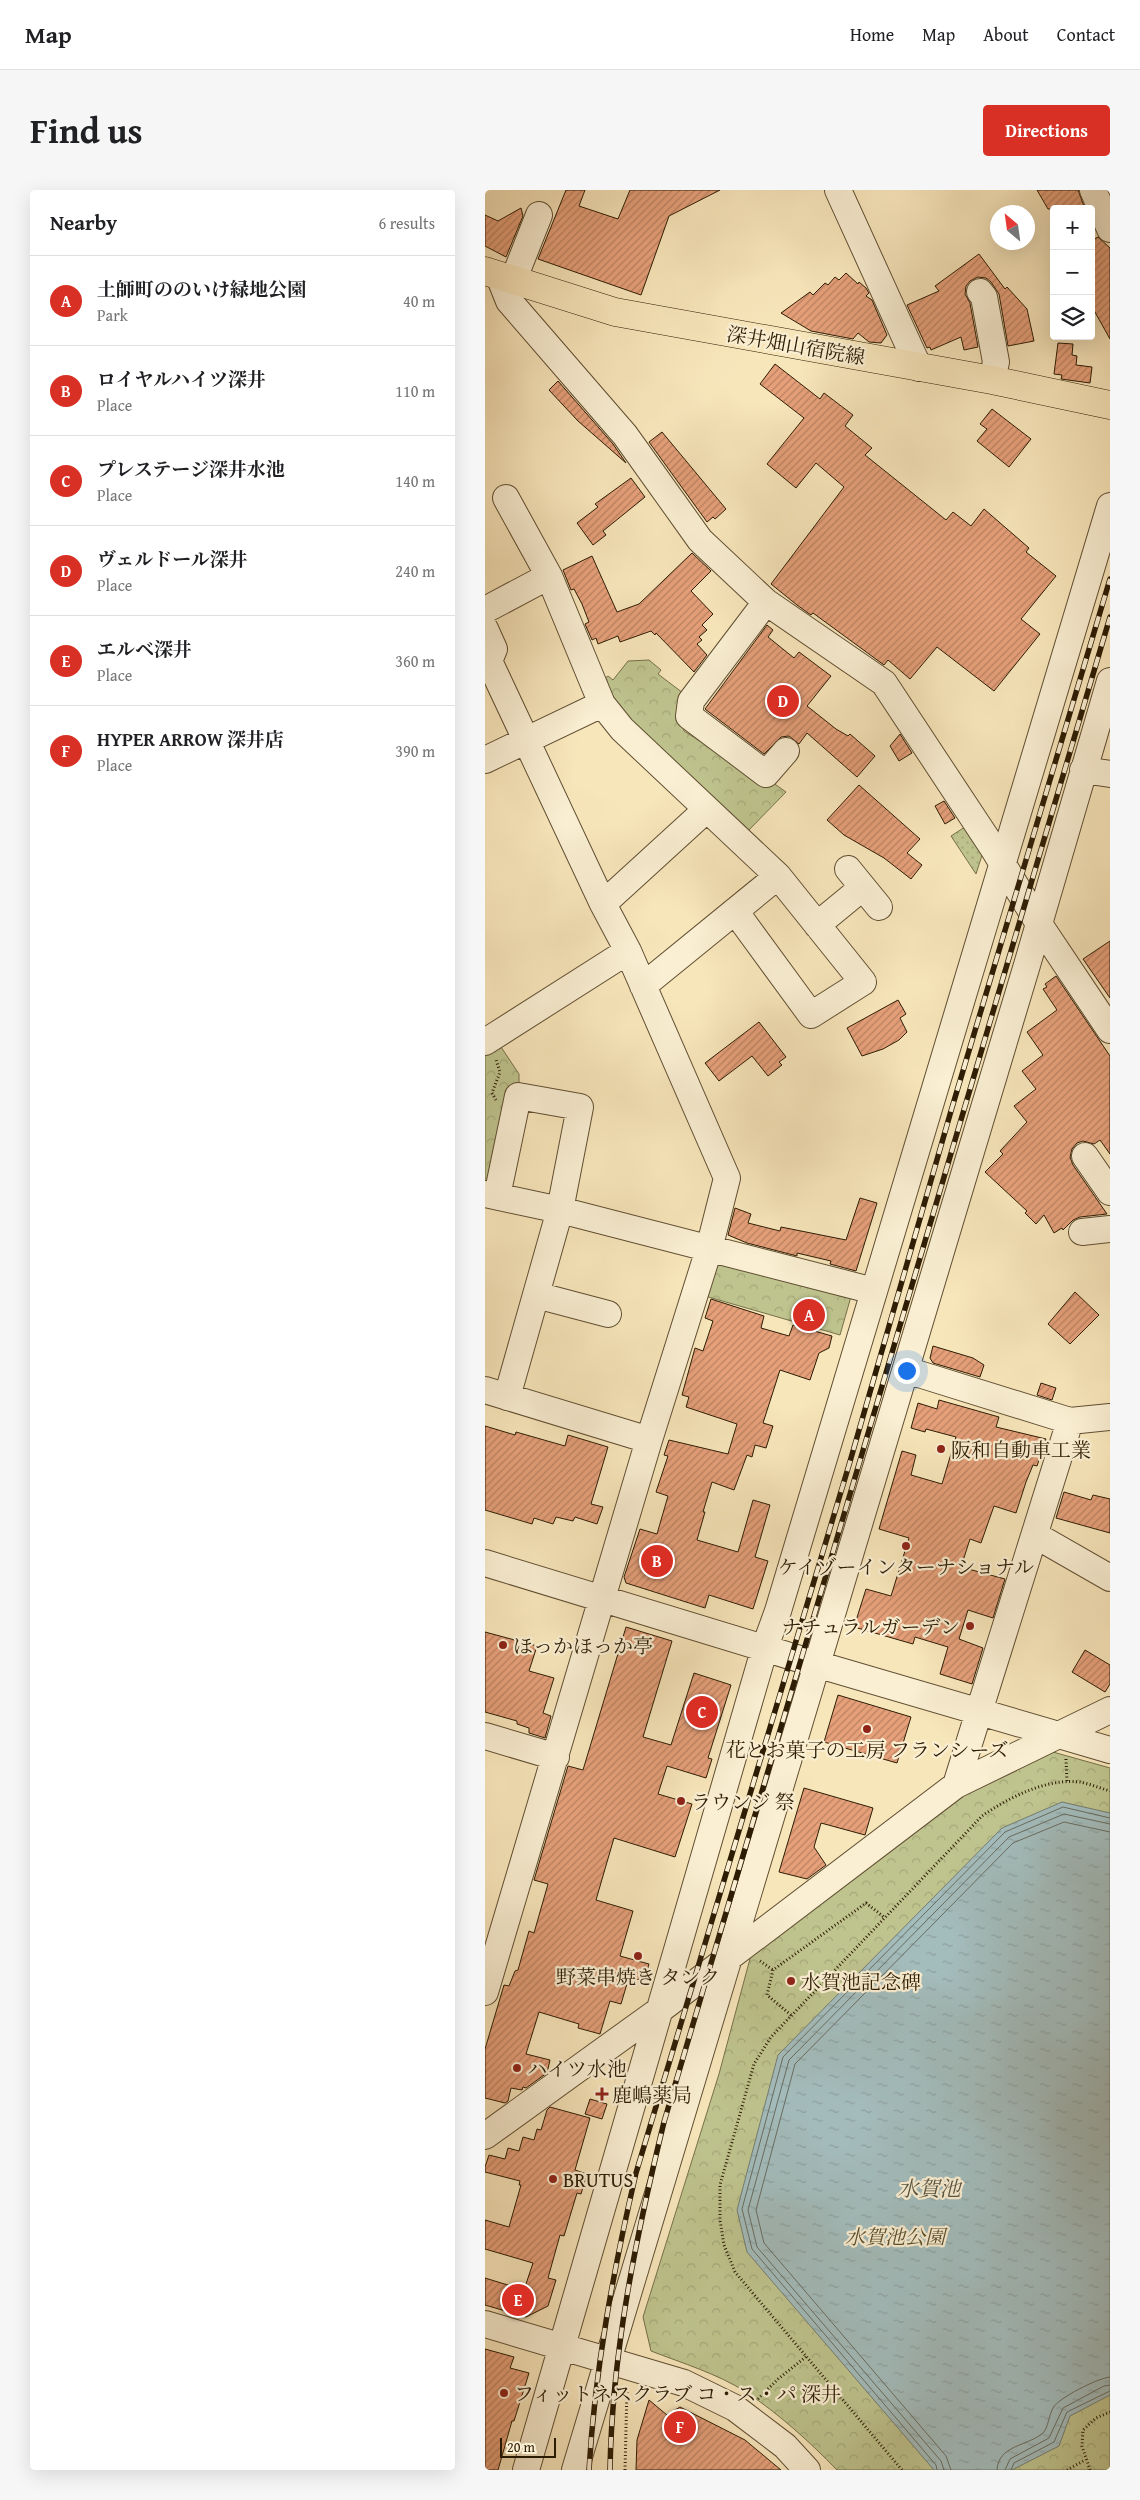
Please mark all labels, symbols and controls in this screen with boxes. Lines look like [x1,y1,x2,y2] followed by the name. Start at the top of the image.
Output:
[25,17,72,52] text: Map
[850,21,894,48] text: Home
[922,21,955,48] text: Map
[983,21,1029,48] text: About
[1057,21,1115,48] text: Contact
[30,105,143,156] text: Find us
[983,105,1110,156] button: Directions
[990,205,1035,250] north arrow
[1050,205,1095,340] map controls
[1050,205,1095,250] button: +
[50,207,117,238] text: Nearby
[378,211,435,235] text: 6 results
[1050,250,1095,295] button: −
[97,275,306,303] text: 土師町ののいけ緑地公園
[61,289,71,313] text: A
[403,289,435,313] text: 40 m
[1050,295,1095,340] button: layers
[97,303,128,327] text: Park
[725,319,867,371] street label: 深井畑山宿院線
[97,365,266,393] text: ロイヤルハイツ深井
[61,379,71,403] text: B
[395,379,435,403] text: 110 m
[97,393,132,417] text: Place
[97,455,285,483] text: プレステージ深井水池
[61,469,71,493] text: C
[395,469,435,493] text: 140 m
[97,483,132,507] text: Place
[97,545,248,573] text: ヴェルドール深井
[61,559,71,583] text: D
[395,559,435,583] text: 240 m
[97,573,132,597] text: Place
[97,635,192,663] text: エルベ深井
[62,649,70,673] text: E
[395,649,435,673] text: 360 m
[97,663,132,687] text: Place
[767,682,799,720] pin: D
[97,725,284,753] text: HYPER ARROW 深井店
[62,739,70,763] text: F
[395,739,435,763] text: 390 m
[97,753,132,777] text: Place
[793,1296,825,1334] pin: A
[894,1358,920,1384] your location
[951,1435,1091,1464] place label: 阪和自動車工業
[935,1443,947,1455] marker: 阪和自動車工業
[900,1540,912,1552] marker: ケイゾーインターナショナル
[641,1542,673,1580] pin: B
[778,1552,1034,1581] place label: ケイゾーインターナショナル
[782,1612,960,1641] place label: ナチュラルガーデン
[964,1620,976,1632] marker: ナチュラルガーデン
[513,1631,653,1660] place label: ほっかほっか亭
[497,1639,509,1651] marker: ほっかほっか亭
[686,1693,718,1731] pin: C
[861,1723,873,1735] marker: 花とお菓子の工房 フランシーズ
[726,1735,1008,1764] place label: 花とお菓子の工房 フランシーズ
[691,1787,795,1816] place label: ラウンジ 祭
[675,1795,687,1807] marker: ラウンジ 祭
[632,1950,644,1962] marker: 野菜串焼き タンク
[556,1962,720,1991] place label: 野菜串焼き タンク
[801,1967,921,1996] place label: 水賀池記念碑
[785,1975,797,1987] marker: 水賀池記念碑
[527,2054,627,2083] place label: ハイツ水池
[511,2062,523,2074] marker: ハイツ水池
[612,2080,692,2109] place label: 鹿嶋薬局
[596,2088,608,2100] marker: 鹿嶋薬局
[563,2165,633,2194] place label: BRUTUS
[547,2173,559,2185] marker: BRUTUS
[898,2173,962,2204] water label: 水賀池
[845,2222,948,2251] park label: 水賀池公園
[502,2281,534,2319] pin: E
[514,2379,841,2408] place label: フィットネスクラブ コ・ス・パ 深井
[498,2387,510,2399] marker: フィットネスクラブ コ・ス・パ 深井
[664,2408,696,2446] pin: F
[500,2435,556,2458] scale bar
[507,2437,535,2457] text: 20 m

